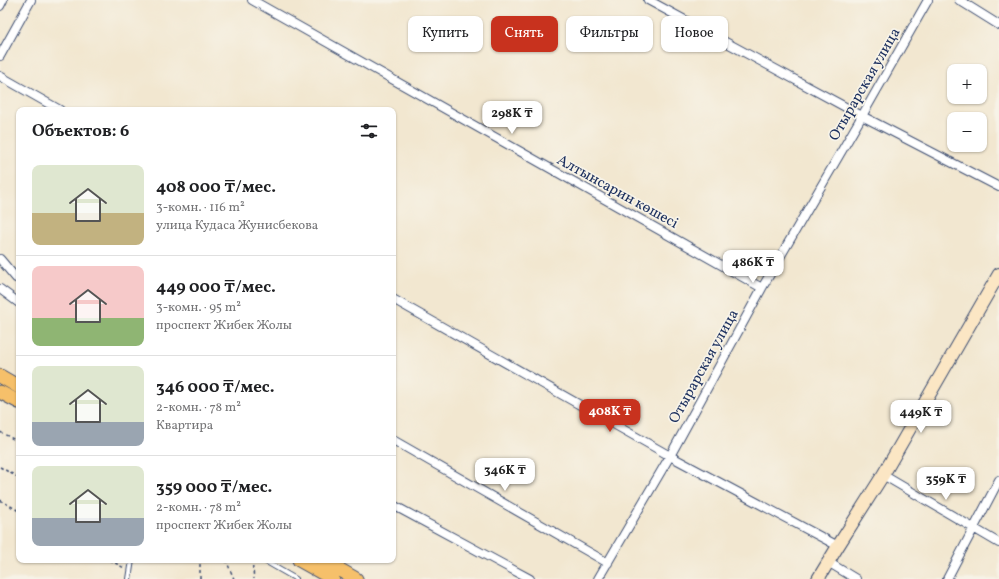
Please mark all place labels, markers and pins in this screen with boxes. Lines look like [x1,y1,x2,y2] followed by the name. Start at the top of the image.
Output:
[479,101,545,135] pin: 298K ₸
[720,250,786,284] pin: 486K ₸
[577,399,643,433] pin: 408K ₸
[888,400,954,434] pin: 449K ₸
[472,458,538,492] pin: 346K ₸
[913,467,979,501] pin: 359K ₸

